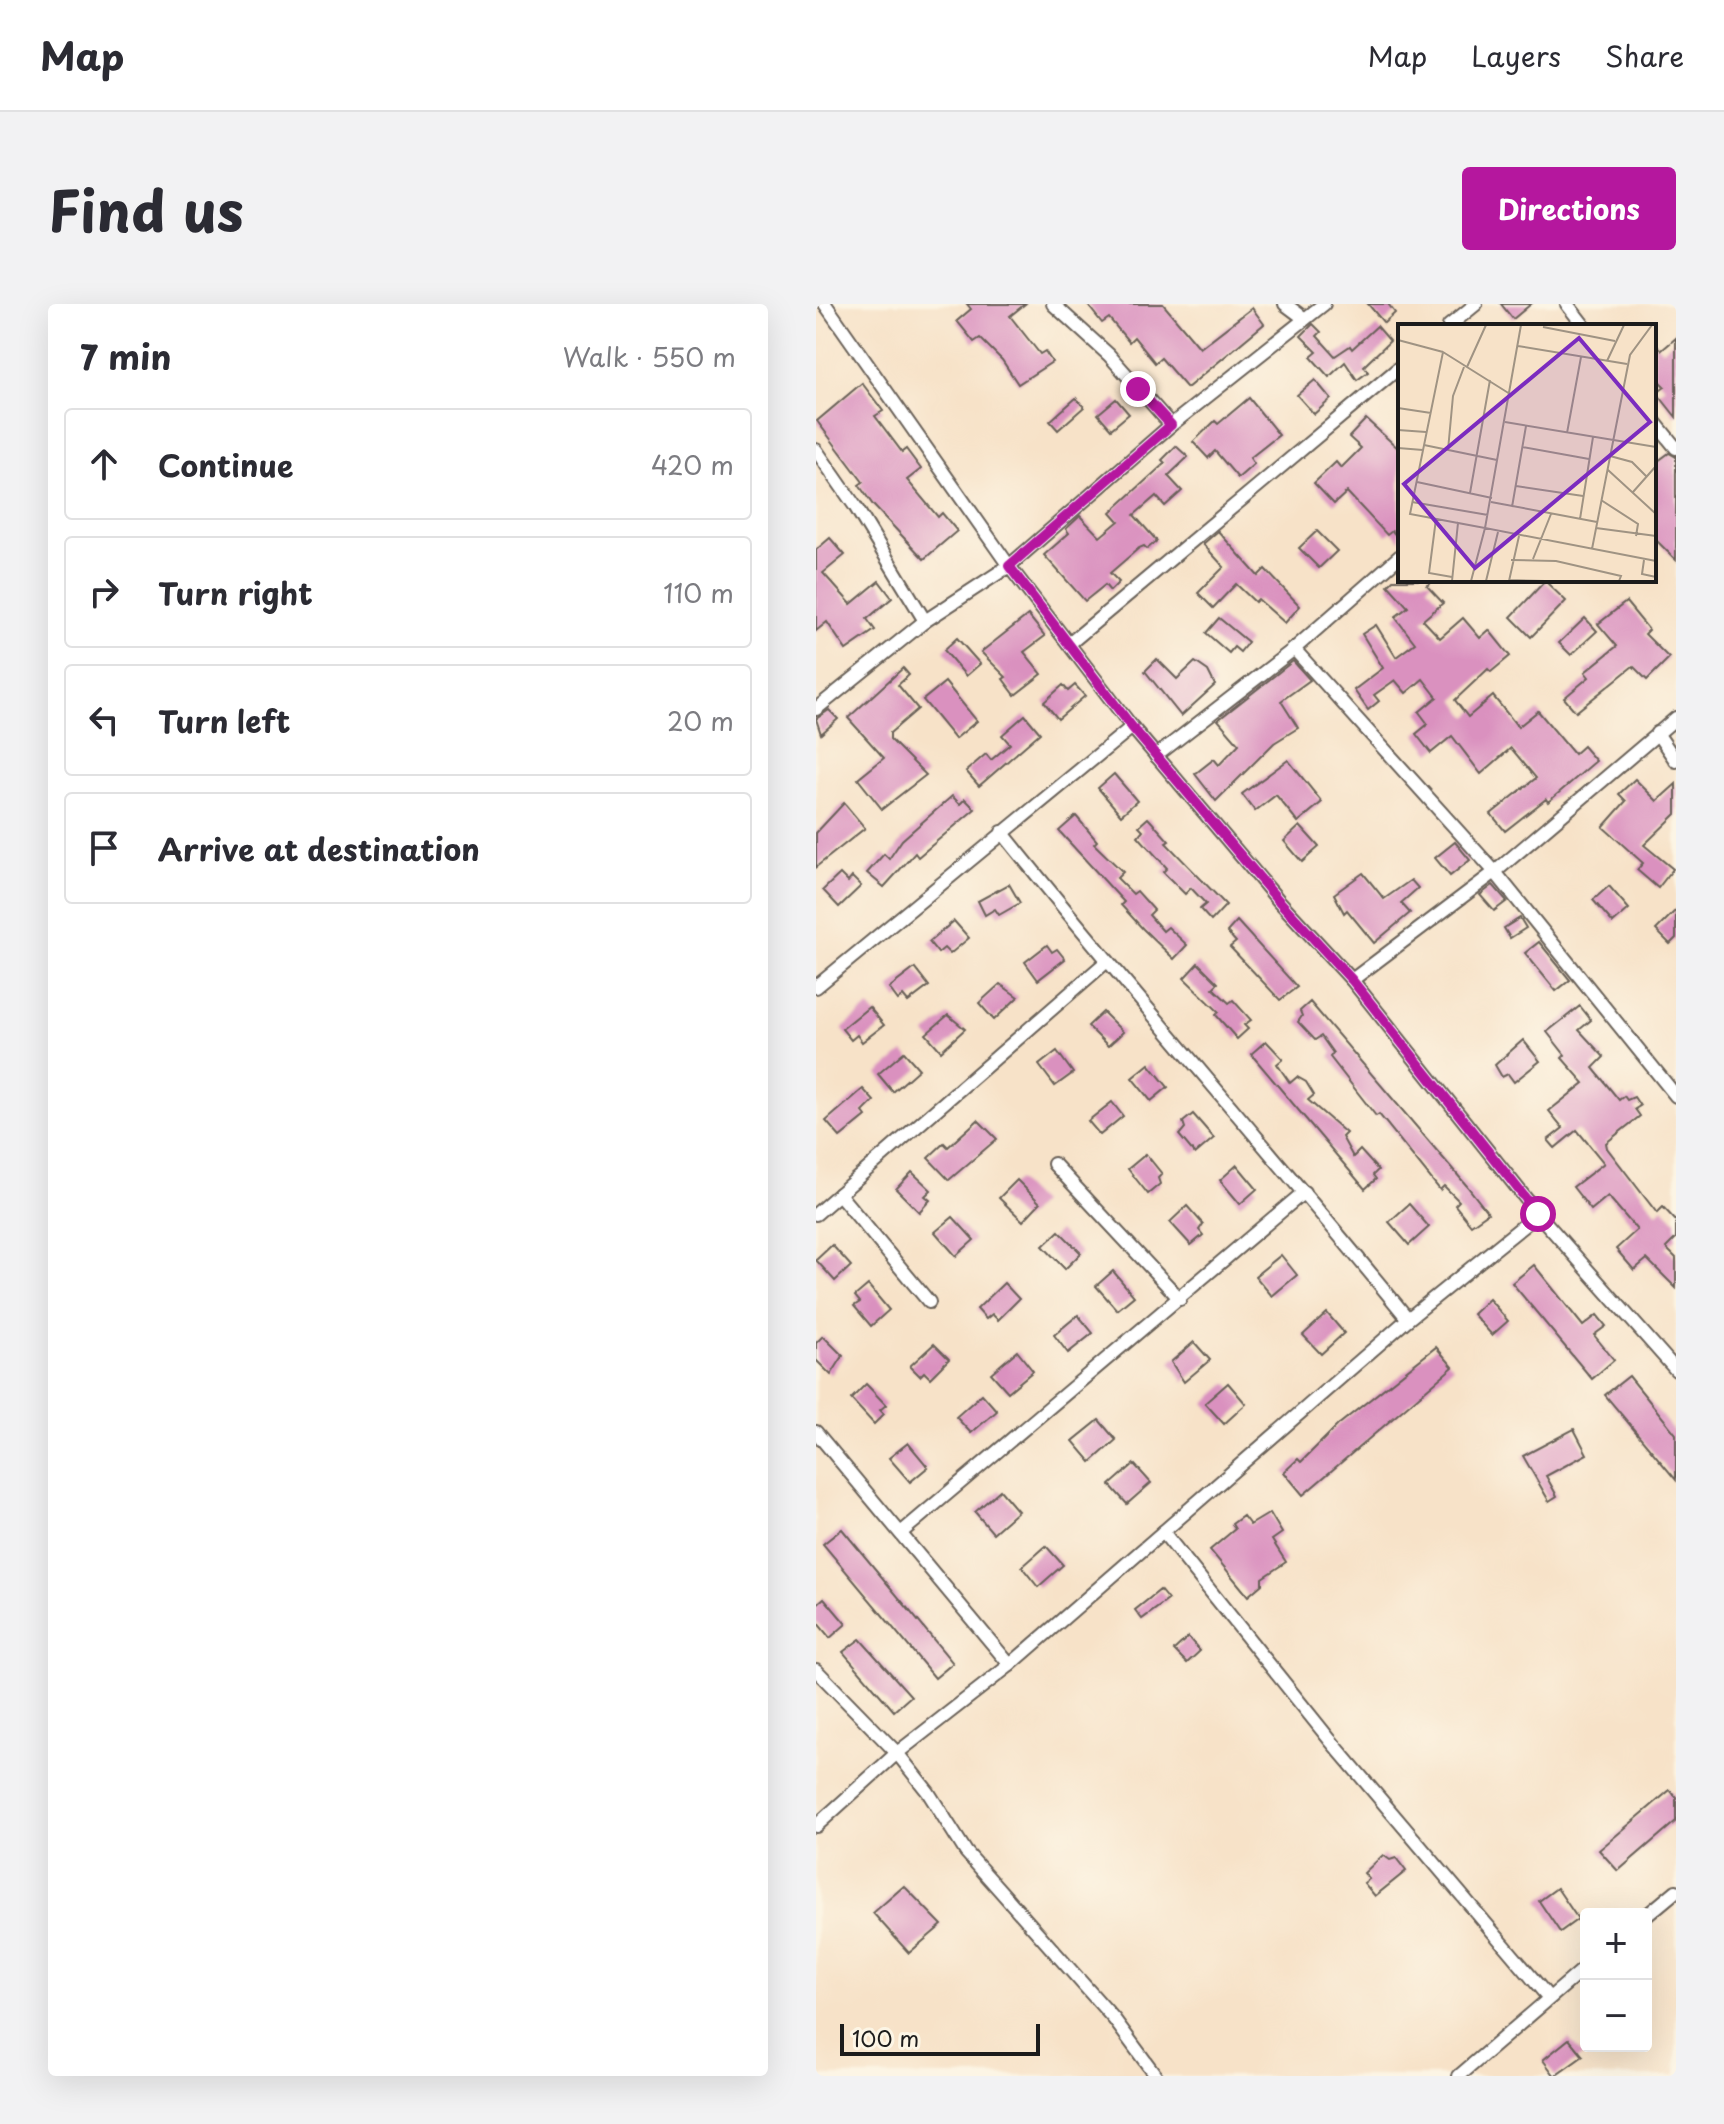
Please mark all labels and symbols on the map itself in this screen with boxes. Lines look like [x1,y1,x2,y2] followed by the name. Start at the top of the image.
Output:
[1398,324,1656,582] inset map
[1120,371,1156,407] route end
[1520,1196,1556,1232] route start
[840,2020,1040,2056] scale bar

